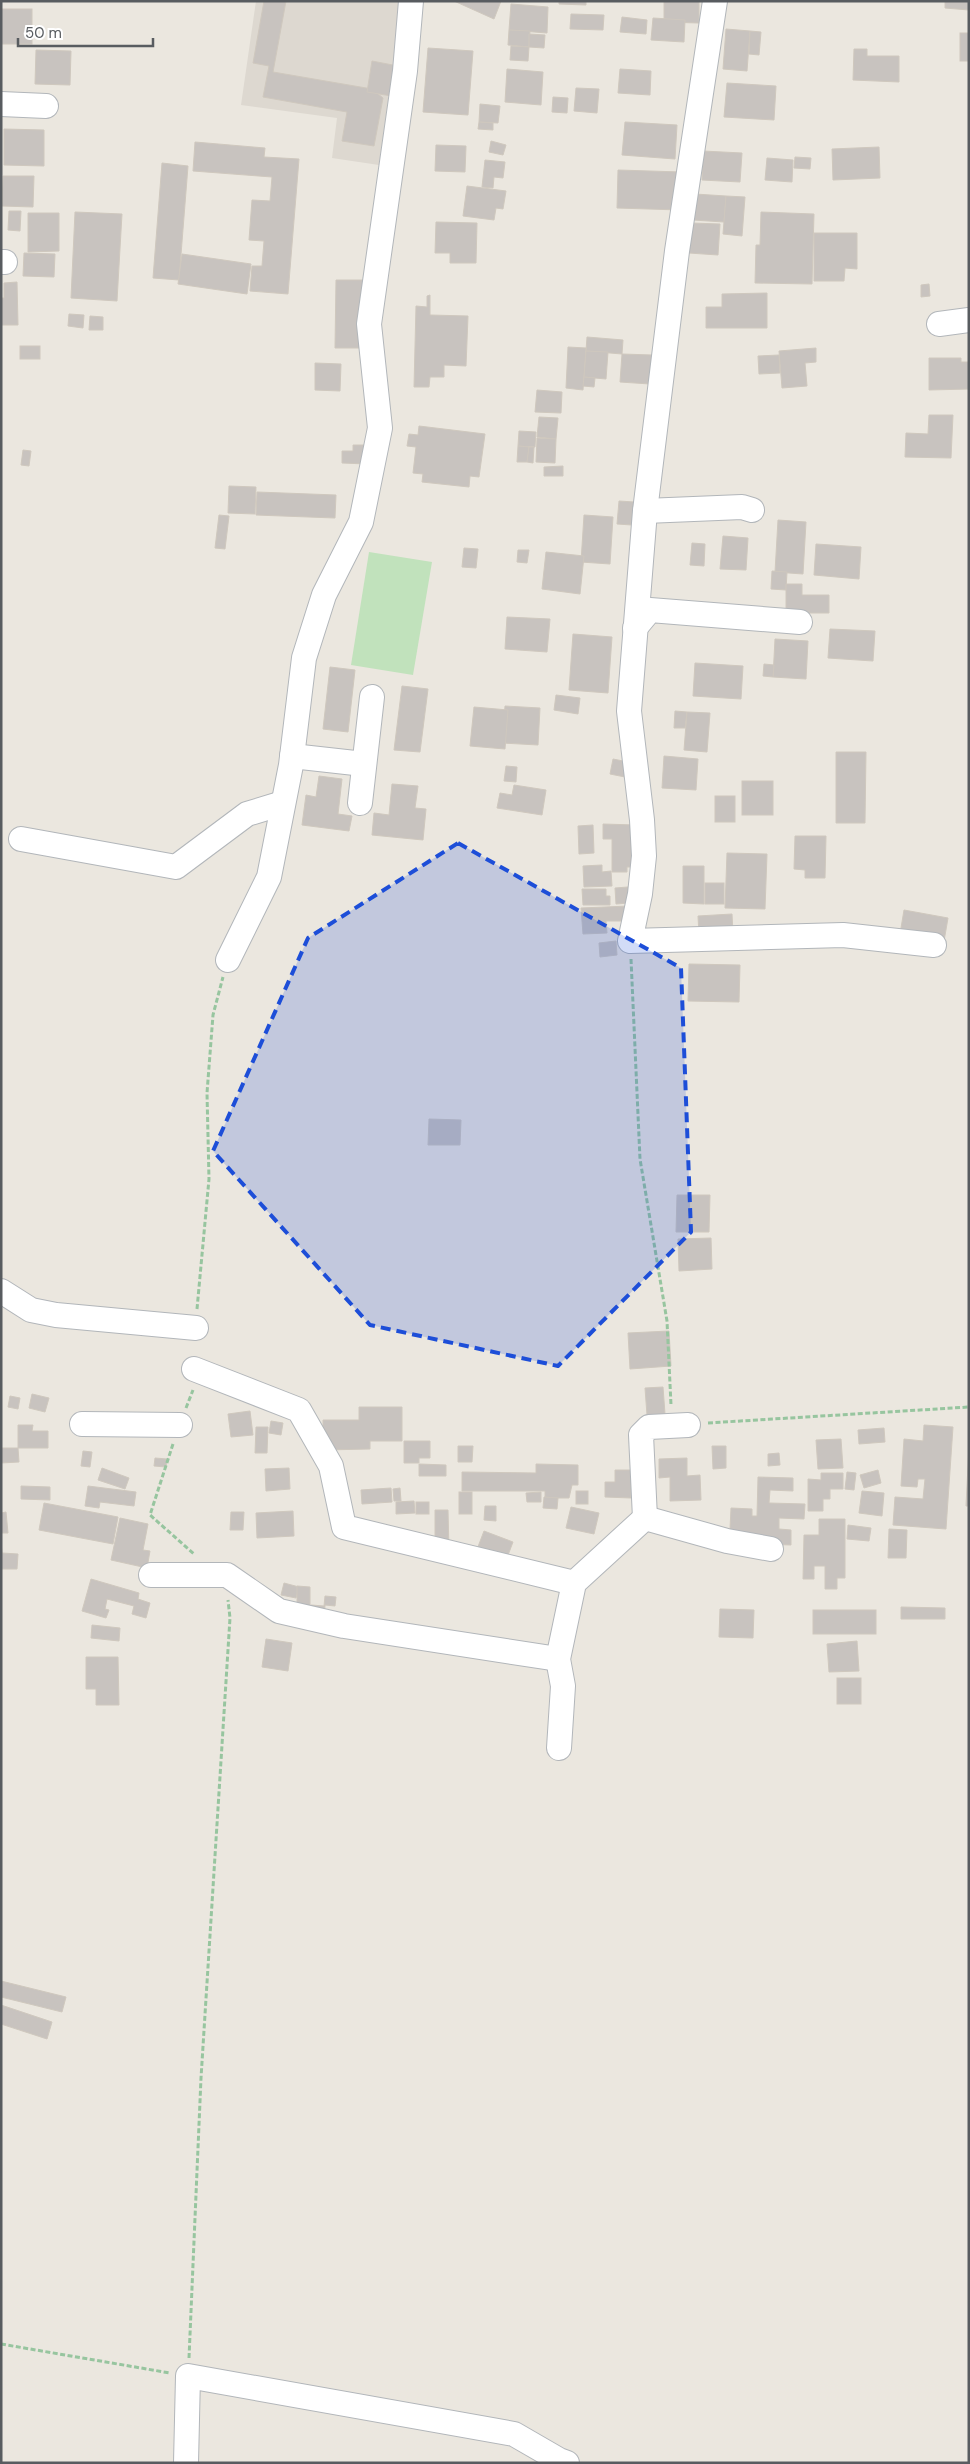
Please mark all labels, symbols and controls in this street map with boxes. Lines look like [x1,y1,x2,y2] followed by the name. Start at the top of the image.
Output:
[18,15,152,47] scale bar
[25,23,62,43] text: 50 m

